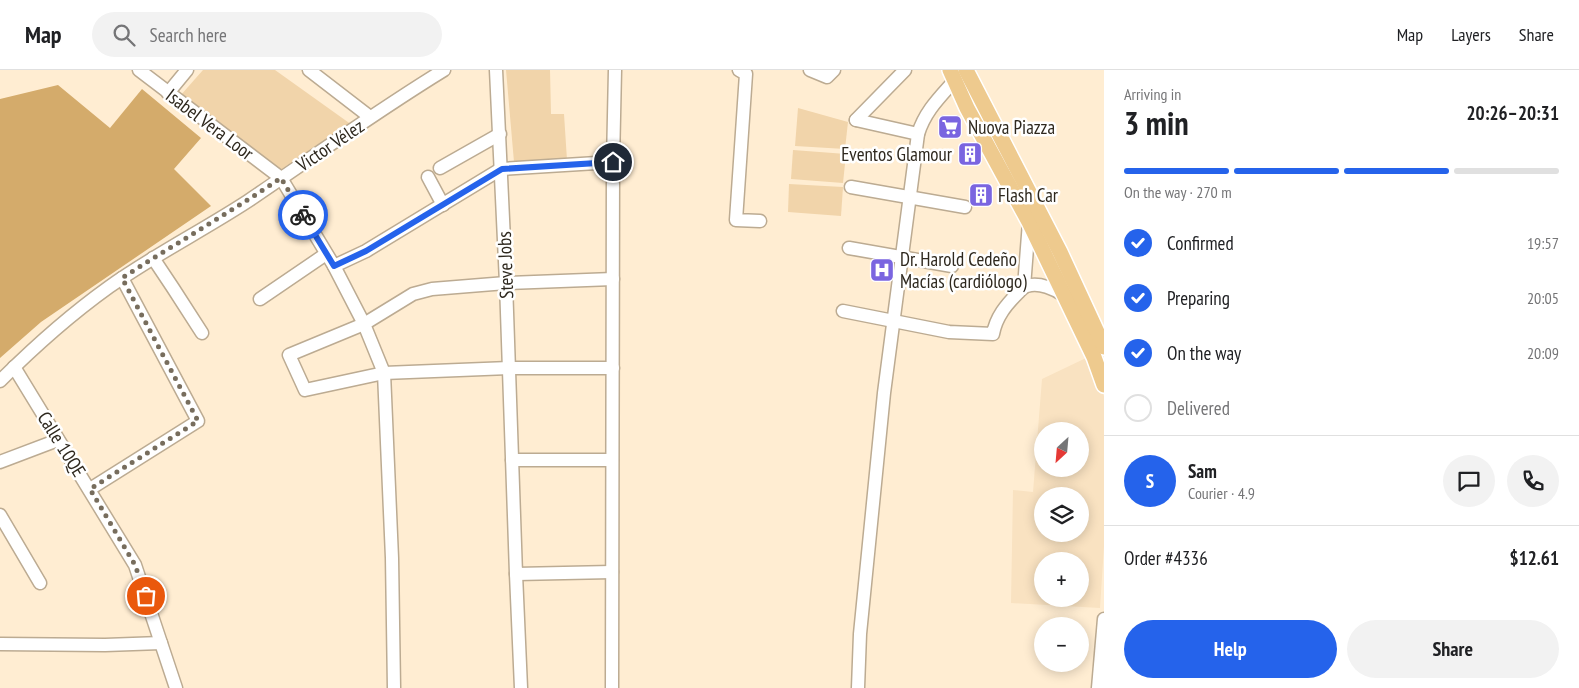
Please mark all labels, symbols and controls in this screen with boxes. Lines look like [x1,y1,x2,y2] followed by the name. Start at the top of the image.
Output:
[92,12,442,57] search box
[25,19,62,50] text: Map
[110,21,138,49] icon: search
[150,23,227,47] text: Search here
[1397,23,1423,46] text: Map
[1451,23,1491,46] text: Layers
[1519,23,1554,46] text: Share
[161,83,259,165] street label: Isabel Vera Loor
[1124,84,1181,104] text: Arriving in
[1466,101,1559,125] text: 20:26–20:31
[1124,102,1189,144] text: 3 min
[291,114,369,177] street label: Victor Vélez
[937,114,963,140] supermarket icon: Nuova Piazza
[968,115,1055,139] place label: Nuova Piazza
[592,141,634,183] pin
[957,141,983,167] building icon: Eventos Glamour
[841,142,953,166] place label: Eventos Glamour
[599,148,627,176] icon: home
[968,182,994,208] building icon: Flash Car
[1124,182,1232,202] text: On the way · 270 m
[998,183,1059,207] place label: Flash Car
[278,190,328,240] courier
[289,201,317,229] icon: bike
[1124,229,1152,257] icon: check
[492,231,518,299] street label: Steve Jobs
[1167,231,1234,255] text: Confirmed
[1527,233,1559,253] text: 19:57
[900,247,1027,293] place label: Dr. Harold Cedeño Macías (cardiólogo)
[869,257,895,283] hospital icon: Dr. Harold Cedeño Macías (cardiólogo)
[1124,284,1152,312] icon: check
[1167,286,1230,310] text: Preparing
[1527,288,1559,308] text: 20:05
[1124,339,1152,367] icon: check
[1167,341,1241,365] text: On the way
[1527,343,1559,363] text: 20:09
[1167,396,1230,420] text: Delivered
[33,407,91,481] street label: Calle 10QE
[1034,422,1089,478] north arrow
[1034,422,1089,672] map controls
[1443,455,1495,507] button: chat
[1507,455,1559,507] button: phone
[1188,459,1217,483] text: Sam
[1146,469,1154,493] text: S
[1188,483,1255,503] text: Courier · 4.9
[1034,487,1089,542] button: layers
[1124,546,1208,570] text: Order #4336
[1510,546,1559,570] text: $12.61
[1034,552,1089,607] button: +
[125,575,167,617] pin
[132,582,160,610] icon: bag
[1034,617,1089,672] button: −
[1124,620,1337,678] button: Help
[1347,620,1559,678] button: Share

